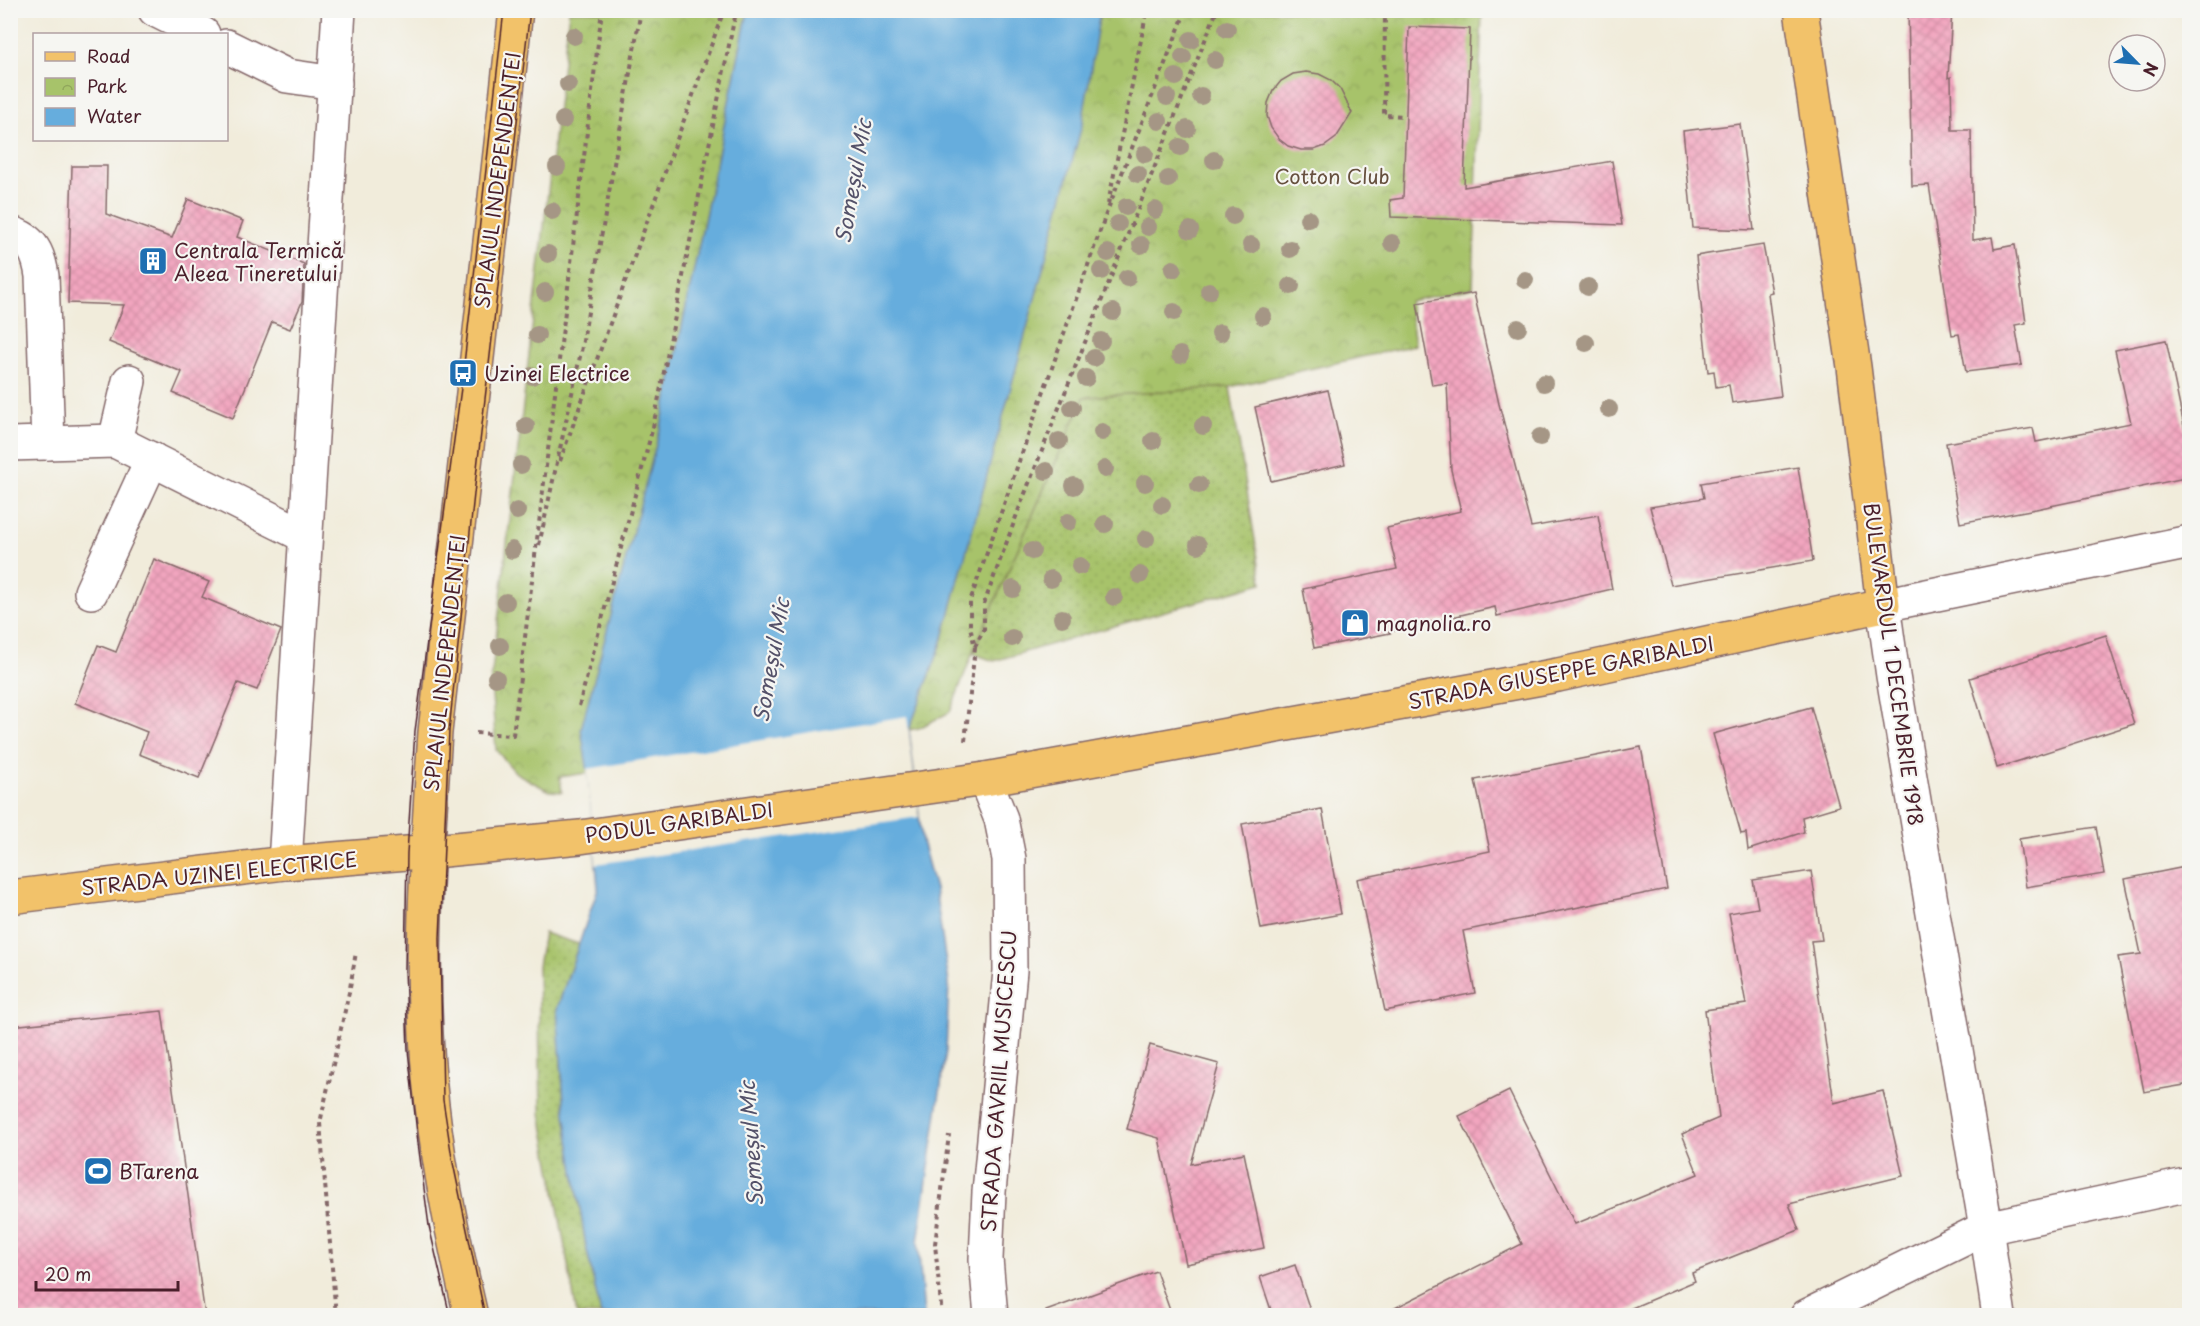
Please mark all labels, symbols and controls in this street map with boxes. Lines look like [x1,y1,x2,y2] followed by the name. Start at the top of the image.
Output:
[33,33,228,141] legend
[2107,33,2167,93] north arrow
[87,42,131,69] text: Road
[466,50,528,310] street label: SPLAIUL INDEPENDENȚEI
[2138,59,2165,81] text: N
[87,72,127,99] text: Park
[87,102,142,129] text: Water
[825,115,879,245] water label: Someșul Mic
[1274,161,1390,191] park label: Cotton Club
[174,235,344,288] place label: Centrala Termică Aleea Tineretului
[137,245,169,277] building icon: Centrala Termică Aleea Tineretului
[447,357,479,389] bus stop icon: Uzinei Electrice
[484,358,630,388] place label: Uzinei Electrice
[1856,500,1932,828] street label: BULEVARDUL 1 DECEMBRIE 1918
[416,533,472,793] street label: SPLAIUL INDEPENDENȚEI
[743,594,797,724] water label: Someșul Mic
[1339,607,1371,639] shop icon: magnolia.ro
[1376,608,1491,638] place label: magnolia.ro
[1406,628,1716,716] street label: STRADA GIUSEPPE GARIBALDI
[583,794,775,850] street label: PODUL GARIBALDI
[80,844,358,902] street label: STRADA UZINEI ELECTRICE
[972,929,1024,1233] street label: STRADA GAVRIIL MUSICESCU
[730,1078,770,1208] water label: Someșul Mic
[82,1155,114,1187] sports icon: BTarena
[119,1156,199,1186] place label: BTarena
[36,1254,178,1292] scale bar
[45,1260,91,1287] text: 20 m

